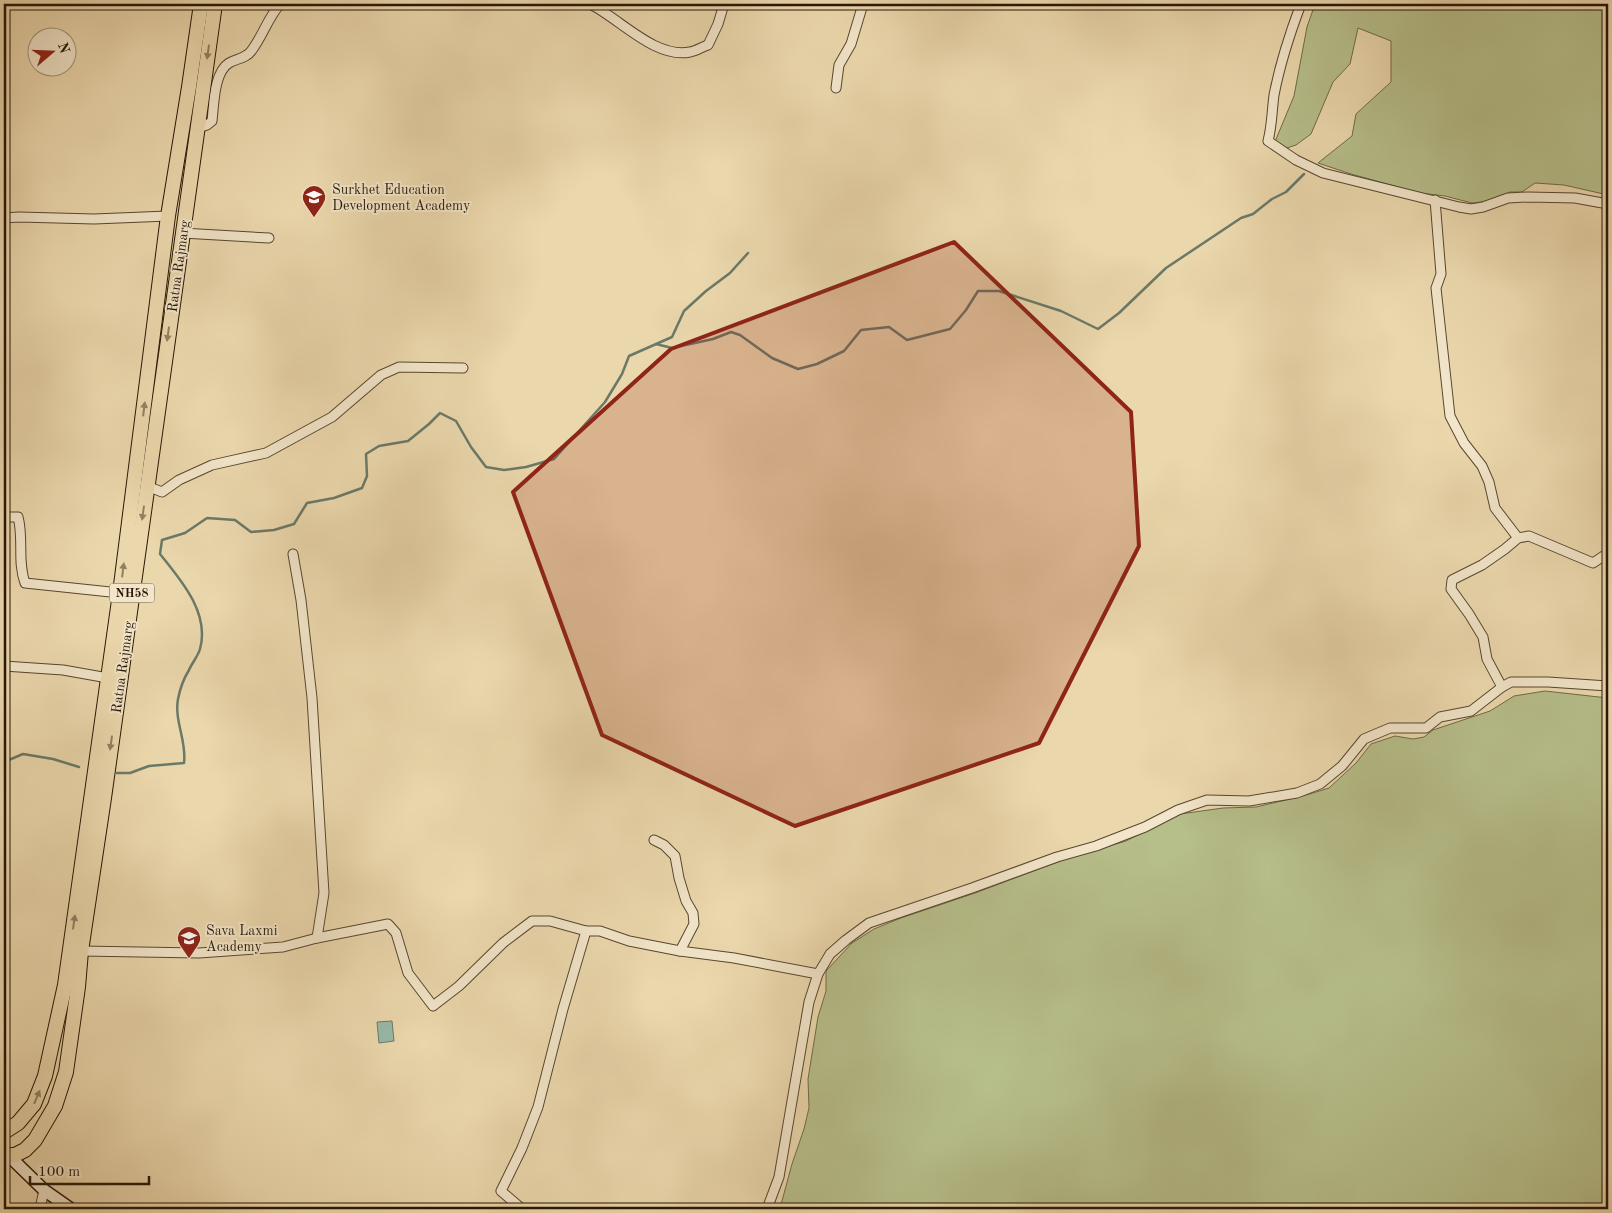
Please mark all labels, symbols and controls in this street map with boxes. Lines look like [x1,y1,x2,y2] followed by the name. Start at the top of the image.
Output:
[28,28,78,78] north arrow
[55,41,72,56] text: N
[204,44,212,60] one-way arrow
[332,183,471,213] place label: Surkhet Education Development Academy
[301,184,327,218] school or university icon: Surkhet Education Development Academy
[166,219,192,313] street label: Ratna Rajmarg
[164,327,172,343] one-way arrow
[140,401,148,417] one-way arrow
[139,505,147,521] one-way arrow
[119,562,127,578] one-way arrow
[110,584,154,602] road number: NH58
[110,620,136,714] street label: Ratna Rajmarg
[107,735,115,751] one-way arrow
[70,913,78,929] one-way arrow
[206,924,278,954] place label: Sava Laxmi Academy
[176,925,202,959] school or university icon: Sava Laxmi Academy
[33,1090,41,1104] one-way arrow
[30,1153,149,1185] scale bar
[38,1165,80,1180] text: 100 m

